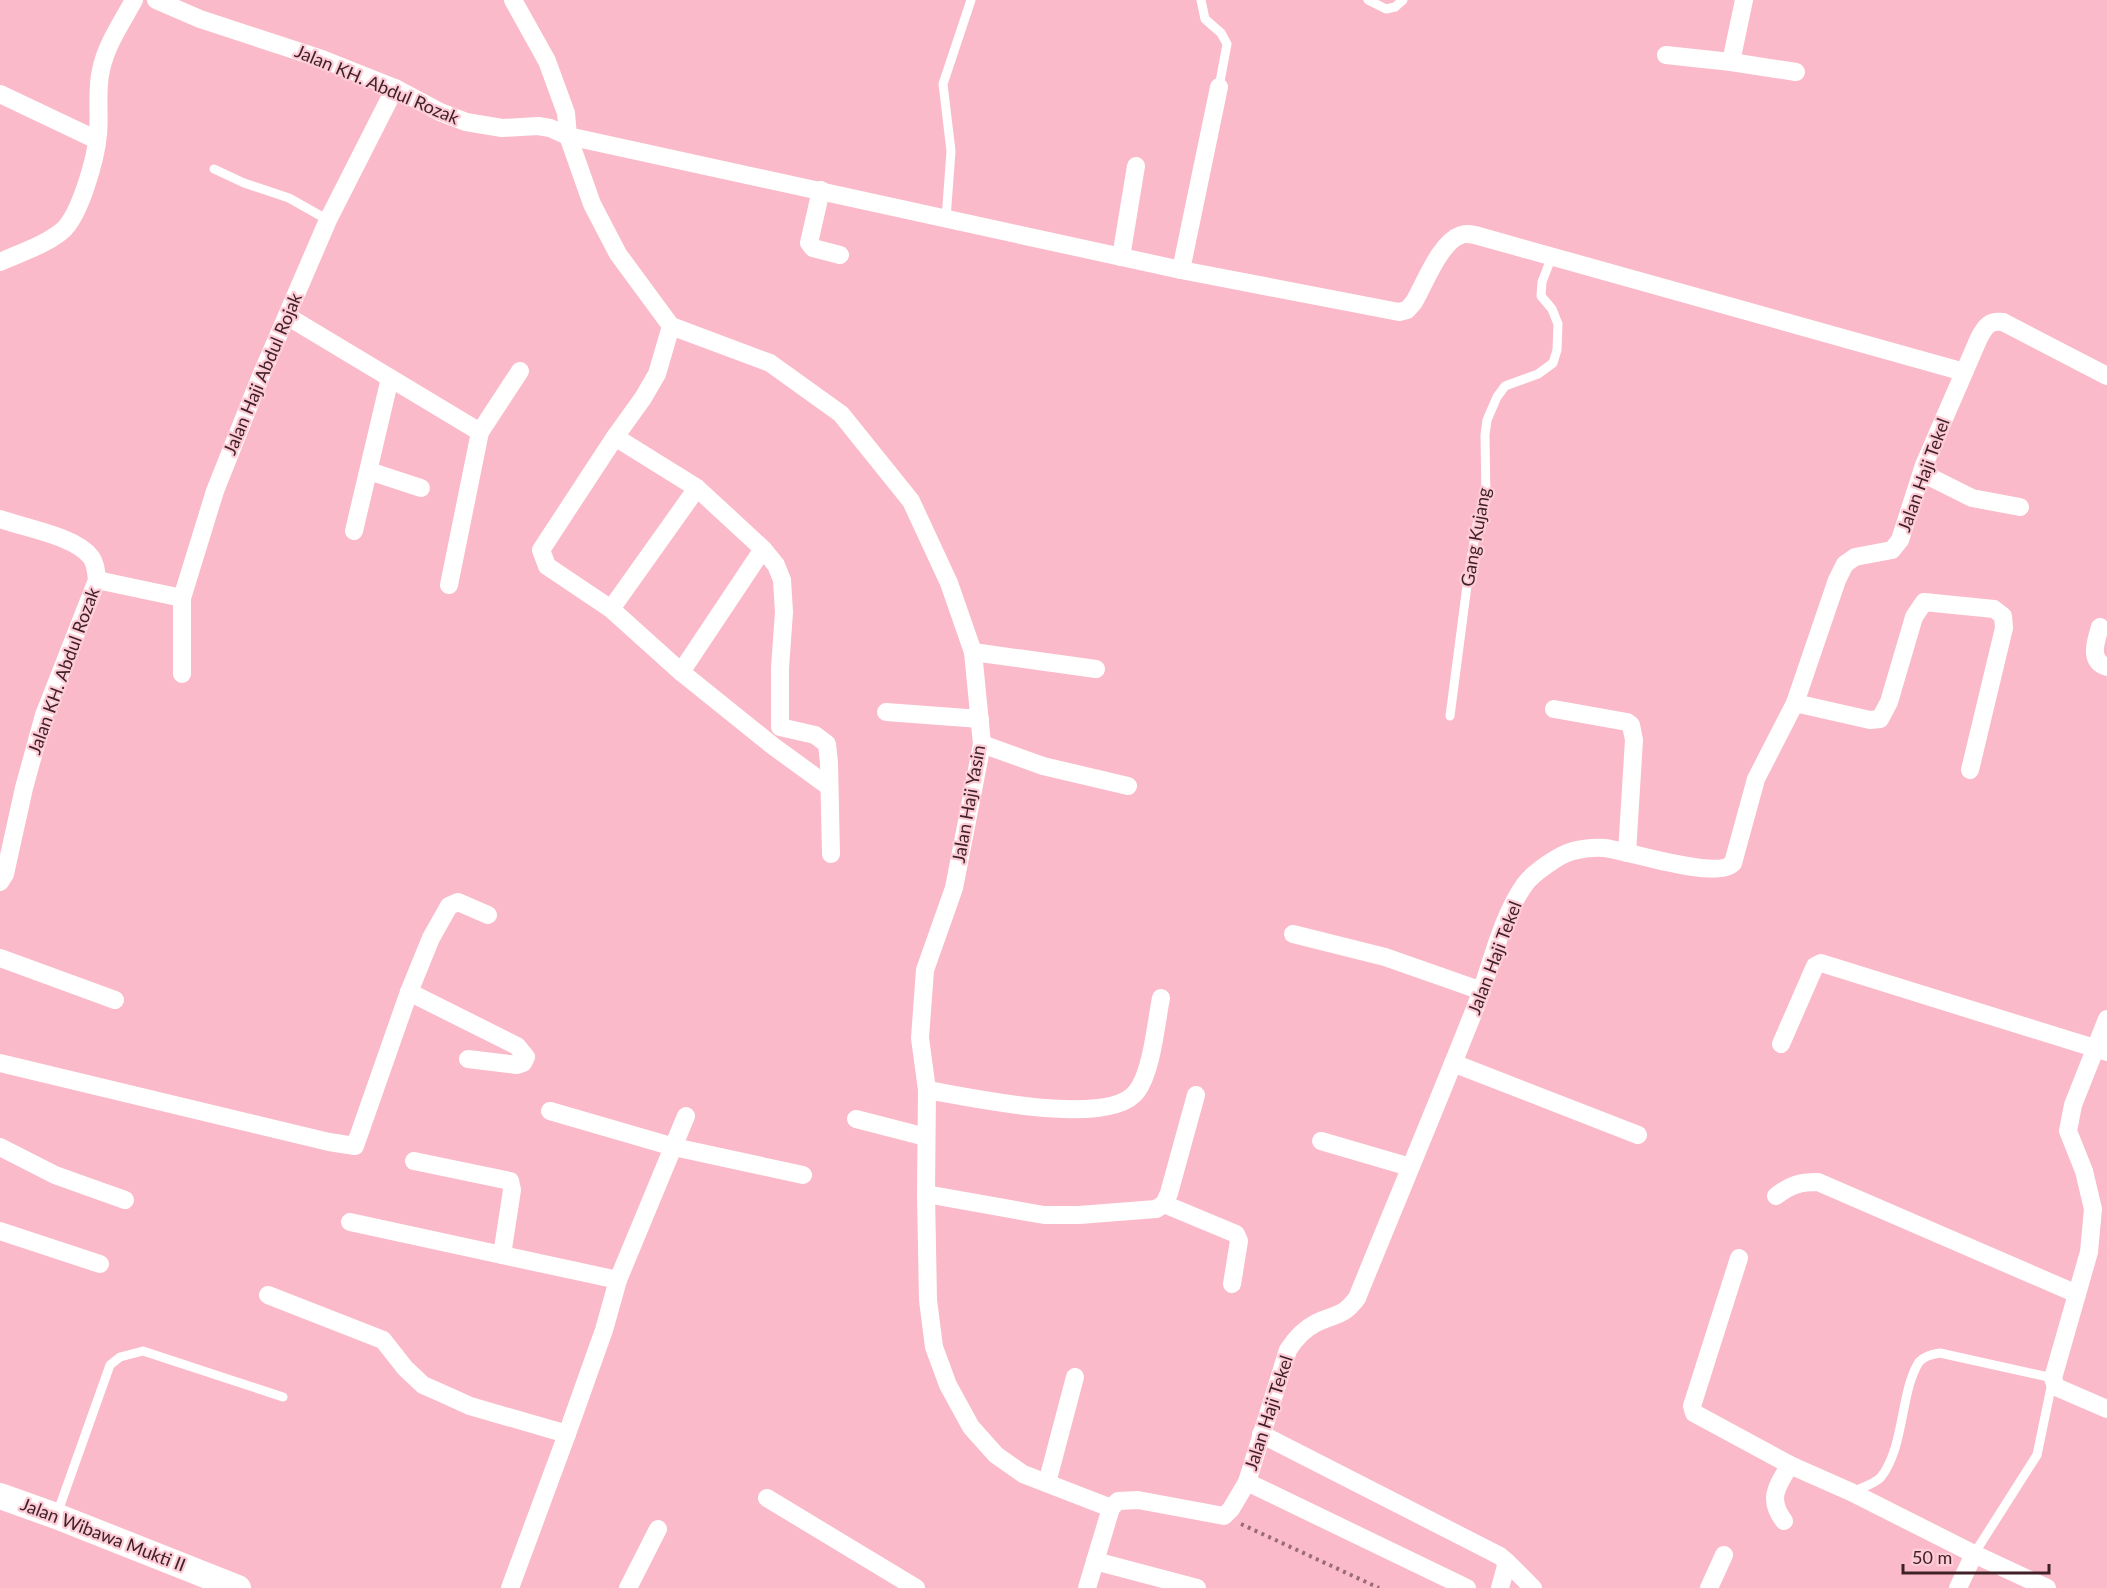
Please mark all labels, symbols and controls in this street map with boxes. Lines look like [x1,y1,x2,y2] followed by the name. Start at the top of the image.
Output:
[292,40,464,129] street label: Jalan KH. Abdul Rozak
[218,289,306,458] street label: Jalan Haji Abdul Rojak
[1892,415,1954,535] street label: Jalan Haji Tekel
[1455,486,1495,588] street label: Gang Kujang
[23,583,104,757] street label: Jalan KH. Abdul Rozak
[947,743,989,865] street label: Jalan Haji Yasin
[1462,898,1526,1017] street label: Jalan Haji Tekel
[1239,1352,1297,1473] street label: Jalan Haji Tekel
[18,1492,189,1576] street label: Jalan Wibawa Mukti II
[1903,1537,2048,1575] scale bar
[1912,1546,1952,1568] text: 50 m

